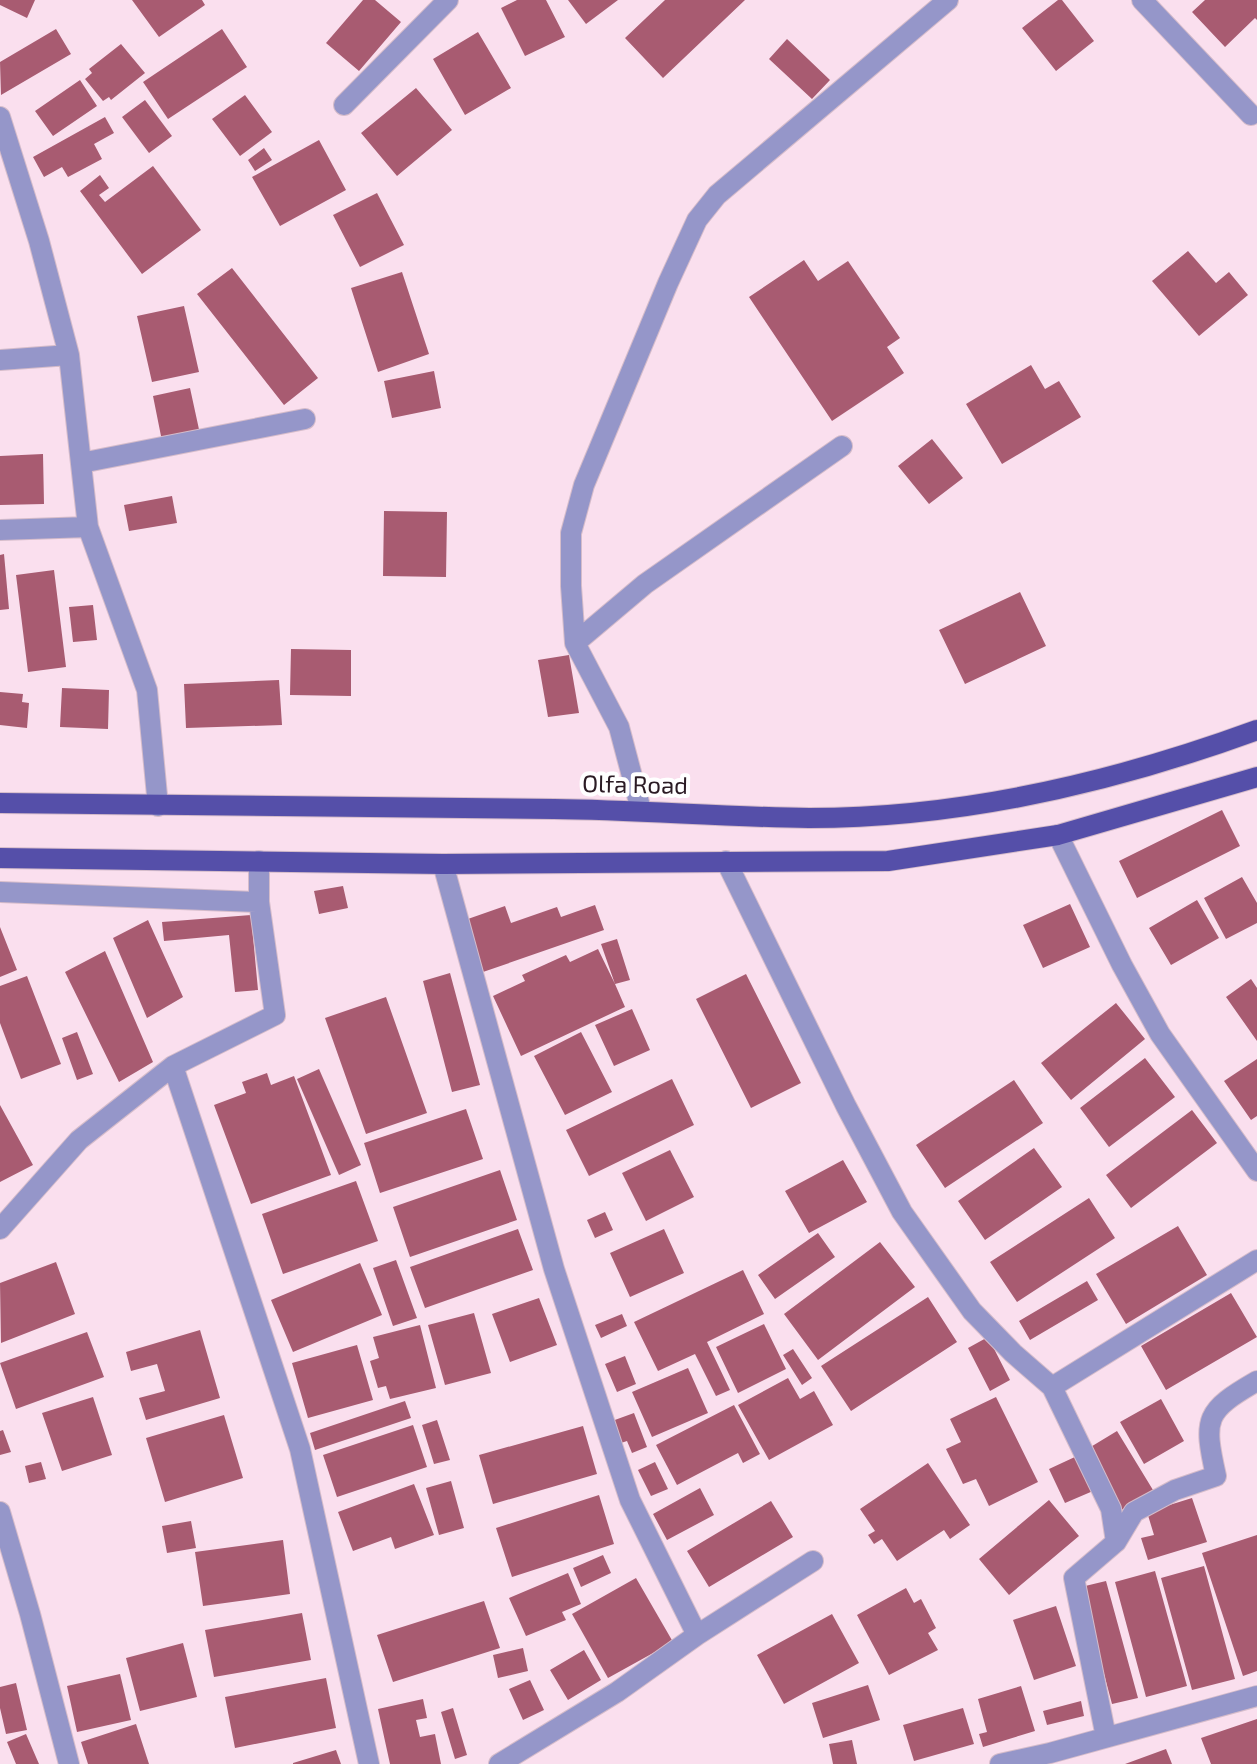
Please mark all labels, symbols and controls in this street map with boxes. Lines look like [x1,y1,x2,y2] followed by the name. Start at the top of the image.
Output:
[582,768,688,799] street label: Olfa Road

